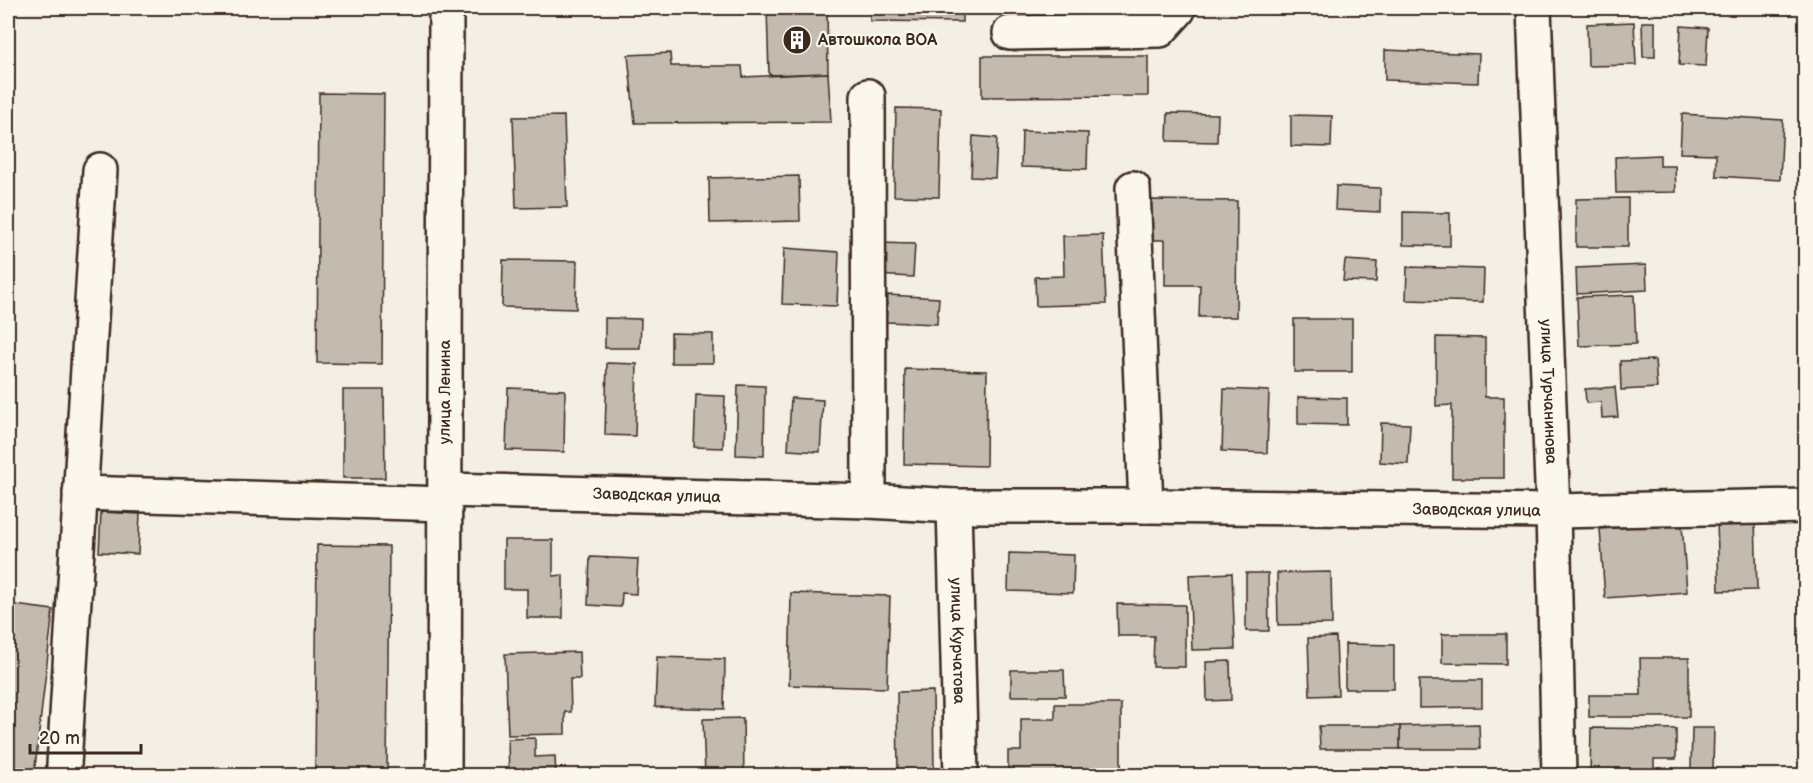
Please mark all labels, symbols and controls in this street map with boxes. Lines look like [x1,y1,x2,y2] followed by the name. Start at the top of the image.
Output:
[781,24,813,56] building icon: Автошкола ВОА
[817,31,938,50] place label: Автошкола ВОА
[1536,319,1561,465] street label: улица Турчанинова
[435,339,455,444] street label: улица Ленина
[593,484,722,507] street label: Заводская улица
[1413,500,1541,520] street label: Заводская улица
[946,577,969,705] street label: улица Курчатова
[30,717,141,755] scale bar
[39,728,80,749] text: 20 m

